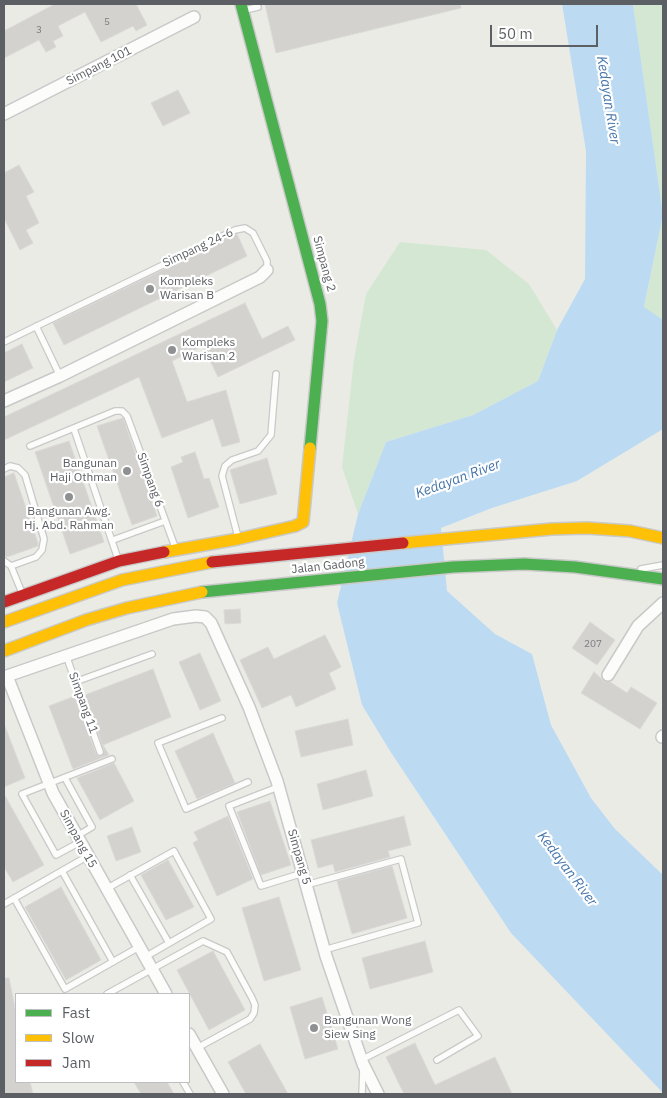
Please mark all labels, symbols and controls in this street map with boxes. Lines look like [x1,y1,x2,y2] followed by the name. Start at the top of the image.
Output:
[492,15,600,47] scale bar
[104,16,110,28] house number: 5
[36,24,42,36] house number: 3
[498,24,533,43] text: 50 m
[64,43,134,89] street label: Simpang 101
[593,55,623,145] water label: Kedayan River
[160,225,236,271] street label: Simpang 24-6
[310,235,338,293] street label: Simpang 2
[160,275,214,303] place label: Kompleks Warisan B
[144,283,156,295] marker: Kompleks Warisan B
[182,336,235,364] place label: Kompleks Warisan 2
[166,344,178,356] marker: Kompleks Warisan 2
[133,451,167,509] street label: Simpang 6
[413,456,503,502] water label: Kedayan River
[50,457,117,485] place label: Bangunan Haji Othman
[121,465,133,477] marker: Bangunan Haji Othman
[63,491,75,503] marker: Bangunan Awg. Hj. Abd. Rahman
[24,505,114,533] place label: Bangunan Awg. Hj. Abd. Rahman
[291,555,365,577] street label: Jalan Gadong
[584,638,602,650] house number: 207
[65,670,101,736] street label: Simpang 11
[56,807,100,871] street label: Simpang 15
[284,828,314,886] street label: Simpang 5
[534,828,600,910] water label: Kedayan River
[15,993,190,1083] legend
[62,1003,90,1022] text: Fast
[324,1014,411,1042] place label: Bangunan Wong Siew Sing
[308,1022,320,1034] marker: Bangunan Wong Siew Sing
[62,1028,95,1047] text: Slow
[62,1053,91,1072] text: Jam

